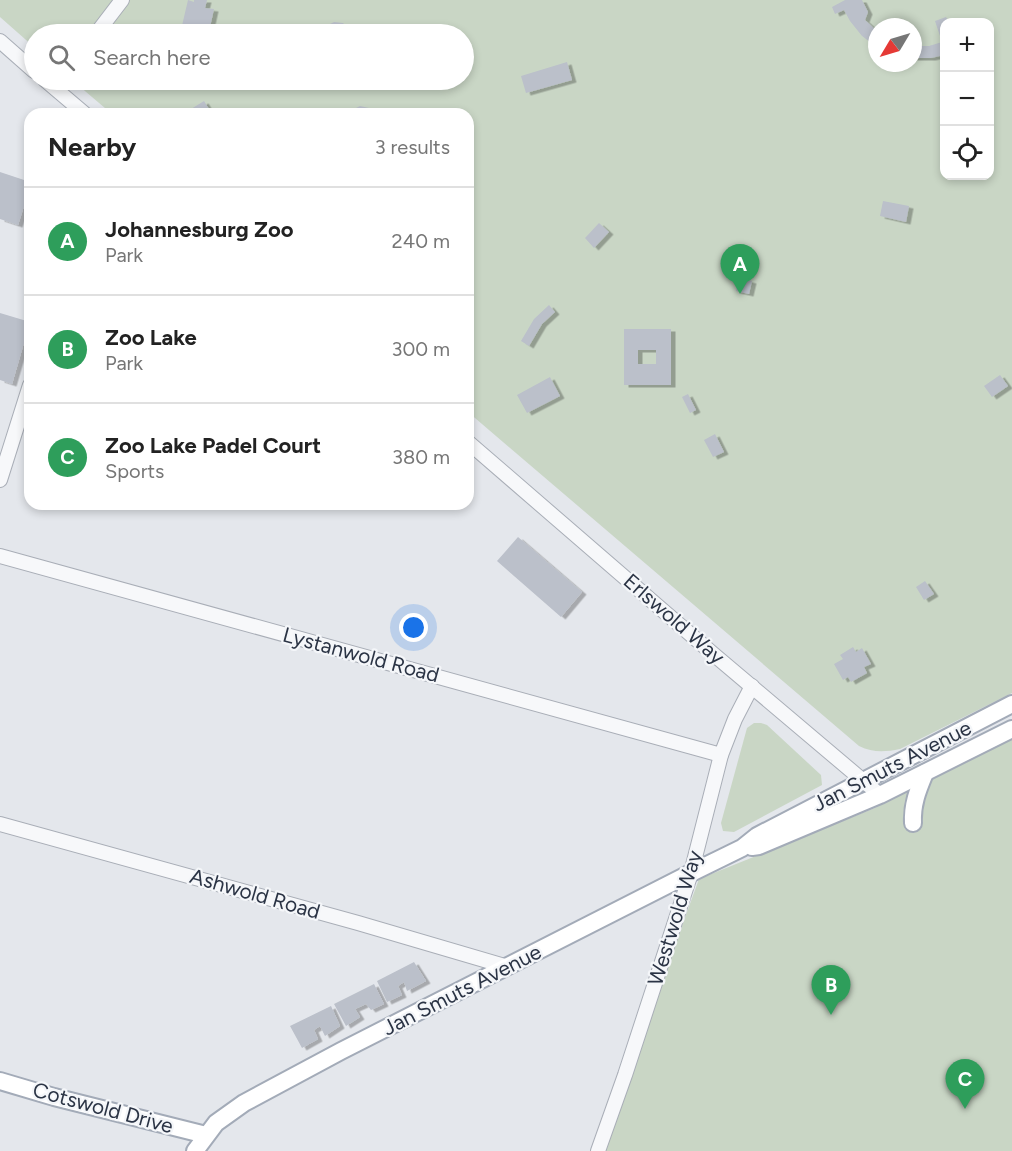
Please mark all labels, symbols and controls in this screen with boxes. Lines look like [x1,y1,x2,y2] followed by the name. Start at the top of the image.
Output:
[868,18,922,72] north arrow
[940,18,994,180] map controls
[940,18,994,72] button: +
[24,24,474,90] search box
[45,41,78,74] icon: search
[93,44,211,71] text: Search here
[940,72,994,126] button: −
[940,126,994,180] button: locate
[48,131,136,163] text: Nearby
[375,135,450,159] text: 3 results
[105,216,294,243] text: Johannesburg Zoo
[60,229,75,253] text: A
[392,229,450,253] text: 240 m
[105,243,143,267] text: Park
[720,244,760,294] pin: A
[105,324,197,351] text: Zoo Lake
[61,337,74,361] text: B
[392,337,450,361] text: 300 m
[105,351,143,375] text: Park
[105,432,321,459] text: Zoo Lake Padel Court
[60,445,75,469] text: C
[392,445,450,469] text: 380 m
[105,459,164,483] text: Sports
[619,568,730,669] street label: Erlswold Way
[399,613,428,642] your location
[280,622,442,687] street label: Lystanwold Road
[808,715,975,816] street label: Jan Smuts Avenue
[642,847,707,988] street label: Westwold Way
[187,863,323,924] street label: Ashwold Road
[378,939,545,1040] street label: Jan Smuts Avenue
[812,966,850,1015] pin: B
[946,1060,984,1109] pin: C
[30,1077,176,1138] street label: Cotswold Drive

